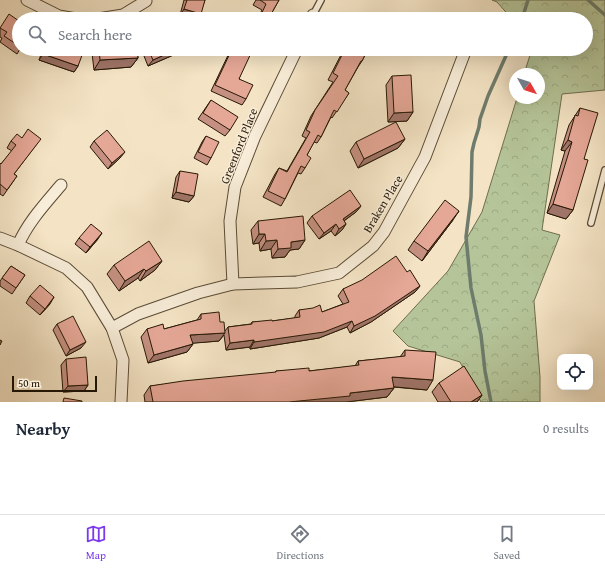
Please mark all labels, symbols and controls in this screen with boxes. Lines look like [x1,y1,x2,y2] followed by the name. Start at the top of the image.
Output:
[12,12,593,56] search box
[26,23,48,45] icon: search
[58,24,132,45] text: Search here
[509,68,545,104] north arrow
[216,105,262,186] street label: Greenford Place
[359,171,407,236] street label: Braken Place
[557,354,593,390] map controls
[557,354,593,390] button: locate
[12,374,97,393] scale bar
[18,375,40,391] text: 50 m
[16,416,70,441] text: Nearby
[543,419,589,438] text: 0 results
[85,523,107,563] tab: Map
[277,523,324,563] tab: Directions
[493,523,520,563] tab: Saved

